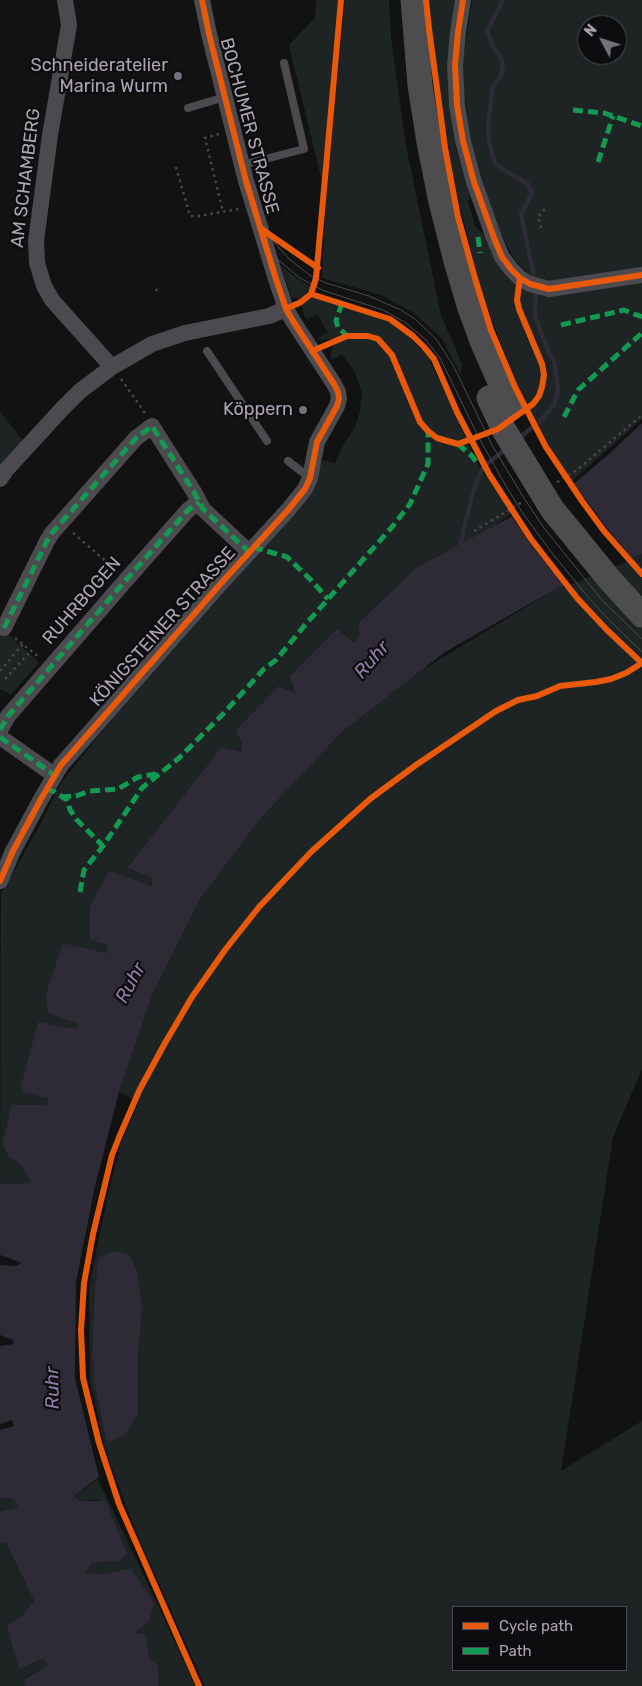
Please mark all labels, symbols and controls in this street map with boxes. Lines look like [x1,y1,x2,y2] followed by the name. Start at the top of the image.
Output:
[577,15,627,65] north arrow
[581,21,601,40] text: N
[215,36,283,216] street label: BOCHUMER STRASSE
[30,55,168,98] place label: Schneideratelier Marina Wurm
[172,70,184,82] marker: Schneideratelier Marina Wurm
[7,107,45,249] street label: AM SCHAMBERG
[223,399,293,421] place label: Köppern
[297,404,309,416] marker: Köppern
[86,543,240,711] street label: KÖNIGSTEINER STRASSE
[38,553,126,649] street label: RUHRBOGEN
[349,636,395,684] water label: Ruhr
[111,959,151,1007] water label: Ruhr
[41,1366,65,1410] water label: Ruhr
[452,1606,627,1671] legend
[499,1617,573,1635] text: Cycle path
[499,1642,532,1660] text: Path

